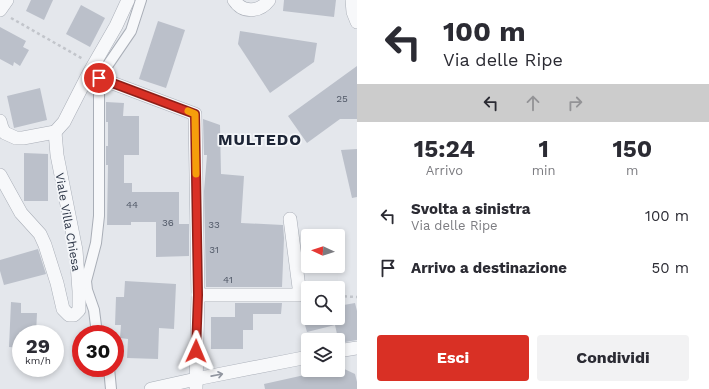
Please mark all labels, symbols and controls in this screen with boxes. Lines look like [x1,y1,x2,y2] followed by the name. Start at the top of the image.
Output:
[443,15,526,48] text: 100 m
[377,16,429,68] icon: left
[443,49,563,70] text: Via delle Ripe
[82,61,116,95] pin
[88,67,110,89] icon: arrive
[480,92,502,114] icon: left
[522,92,544,114] icon: ahead
[564,92,586,114] icon: right
[336,93,348,104] house number: 25
[218,130,302,149] district label: MULTEDO
[414,135,475,163] text: 15:24
[538,135,549,163] text: 1
[612,135,652,163] text: 150
[426,163,463,178] text: Arrivo
[532,163,556,178] text: min
[626,163,639,178] text: m
[52,172,84,273] street label: Viale Villa Chiesa
[126,199,138,210] house number: 44
[411,200,531,218] text: Svolta a sinistra
[377,205,399,227] icon: left
[645,207,689,225] text: 100 m
[162,217,174,228] house number: 36
[411,218,498,233] text: Via delle Ripe
[208,219,220,230] house number: 33
[301,229,345,273] north arrow
[301,229,345,377] map controls
[209,244,219,255] house number: 31
[377,257,399,279] icon: arrive
[411,259,567,277] text: Arrivo a destinazione
[652,259,689,277] text: 50 m
[223,274,233,285] house number: 41
[301,281,345,325] button: search
[72,325,124,377] speed limit sign: 30
[175,330,217,372] position arrow
[301,333,345,377] button: layers
[26,334,50,358] text: 29
[377,335,529,381] button: Esci
[537,335,689,381] button: Condividi
[25,355,51,366] text: km/h
[210,370,223,378] one-way arrow

